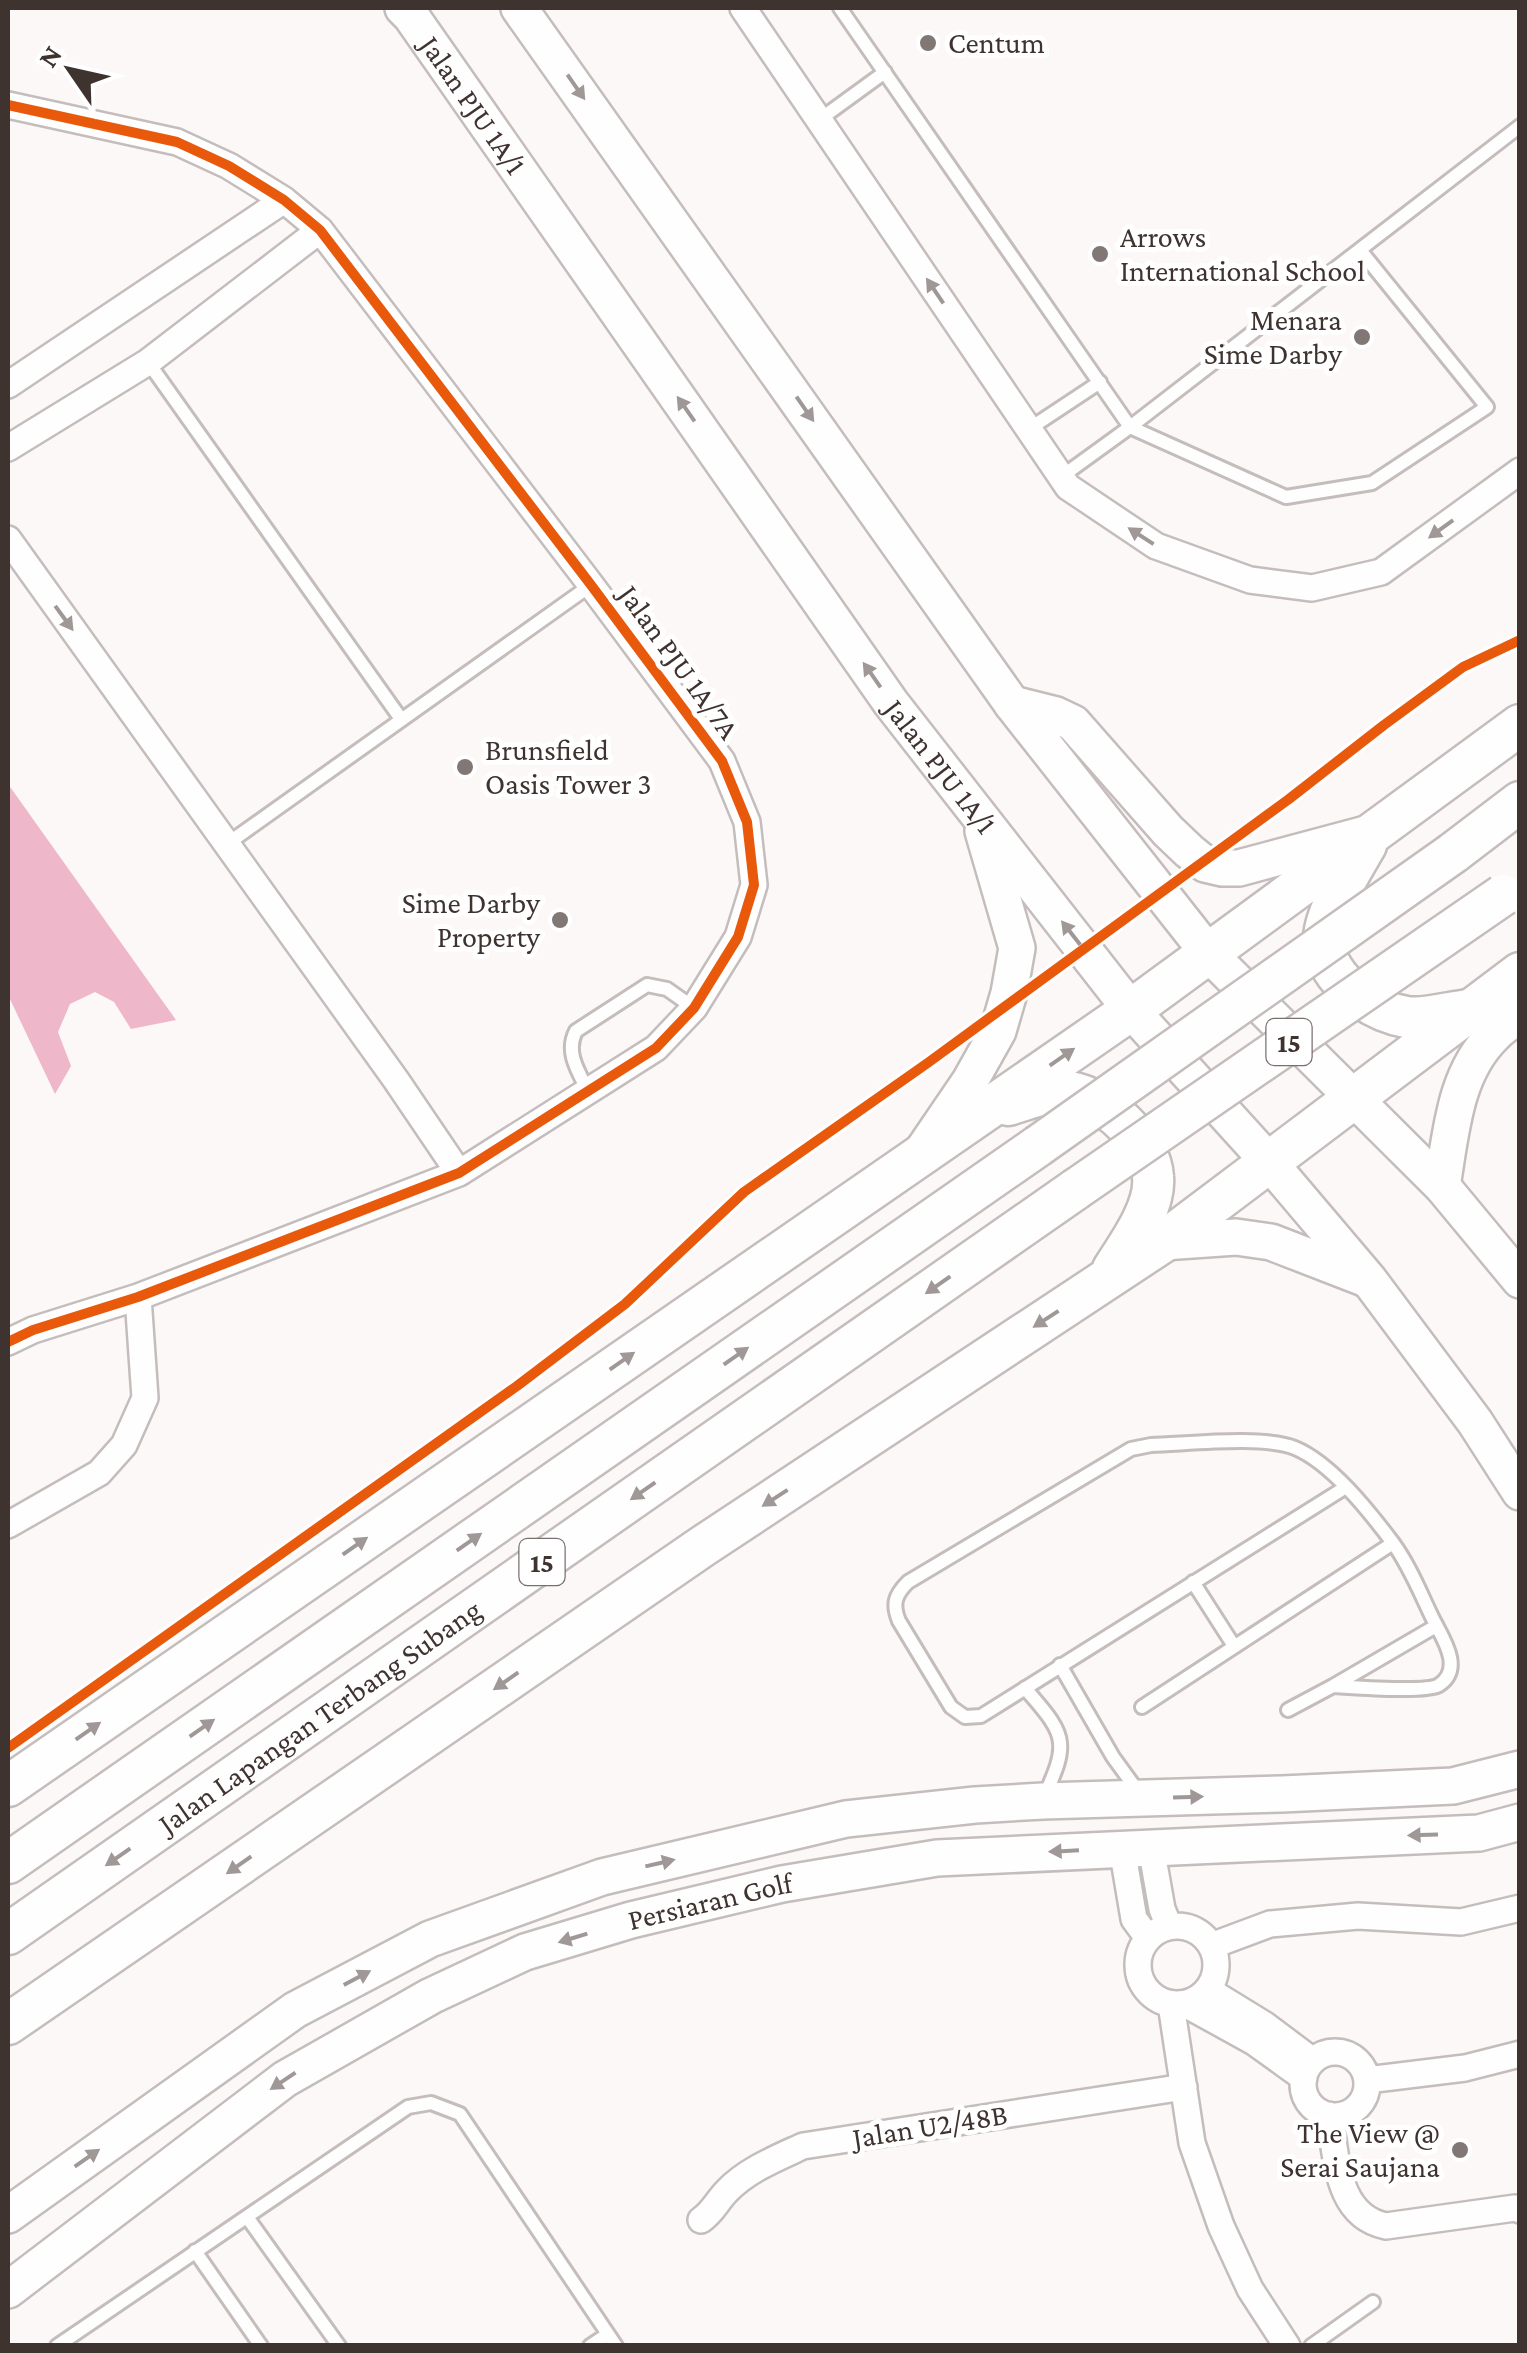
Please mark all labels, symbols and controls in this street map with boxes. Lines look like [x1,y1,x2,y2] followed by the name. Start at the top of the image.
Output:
[20,20,120,120] north arrow
[948,26,1045,59] place label: Centum
[412,27,533,180] street label: Jalan PJU 1A/1
[917,32,939,54] marker: Centum
[31,40,68,73] text: N
[566,74,585,100] one-way arrow
[1120,220,1365,287] place label: Arrows International School
[1089,243,1111,265] marker: Arrows International School
[926,278,945,304] one-way arrow
[1204,303,1342,371] place label: Menara Sime Darby
[1351,326,1373,348] marker: Menara Sime Darby
[677,396,696,422] one-way arrow
[795,396,814,422] one-way arrow
[1428,519,1454,538] one-way arrow
[1127,527,1155,545] one-way arrow
[611,576,747,746] street label: Jalan PJU 1A/7A
[54,605,74,631] one-way arrow
[863,662,882,689] one-way arrow
[877,690,1004,840] street label: Jalan PJU 1A/1
[485,733,652,800] place label: Brunsfield Oasis Tower 3
[454,756,476,778] marker: Brunsfield Oasis Tower 3
[402,886,540,954] place label: Sime Darby Property
[549,909,571,931] marker: Sime Darby Property
[1061,920,1082,945] one-way arrow
[1266,1019,1312,1065] road number: 15
[1049,1048,1076,1067] one-way arrow
[925,1275,952,1294] one-way arrow
[1033,1309,1060,1328] one-way arrow
[722,1347,749,1366] one-way arrow
[609,1352,636,1371] one-way arrow
[630,1481,656,1500] one-way arrow
[761,1488,789,1507] one-way arrow
[456,1533,482,1552] one-way arrow
[342,1537,368,1556] one-way arrow
[520,1539,564,1585] road number: 15
[149,1592,487,1842] street label: Jalan Lapangan Terbang Subang
[493,1671,520,1690] one-way arrow
[189,1719,216,1738] one-way arrow
[74,1722,101,1741] one-way arrow
[1173,1788,1205,1804] one-way arrow
[1407,1828,1439,1844] one-way arrow
[1047,1844,1079,1860] one-way arrow
[104,1847,131,1866] one-way arrow
[225,1855,252,1874] one-way arrow
[645,1855,676,1870] one-way arrow
[624,1865,797,1936] street label: Persiaran Golf
[557,1931,588,1946] one-way arrow
[342,1970,371,1987] one-way arrow
[269,2072,296,2090] one-way arrow
[847,2097,1010,2155] street label: Jalan U2/48B
[1280,2116,1440,2184] place label: The View @ Serai Saujana
[1449,2139,1471,2161] marker: The View @ Serai Saujana
[74,2149,100,2169] one-way arrow

